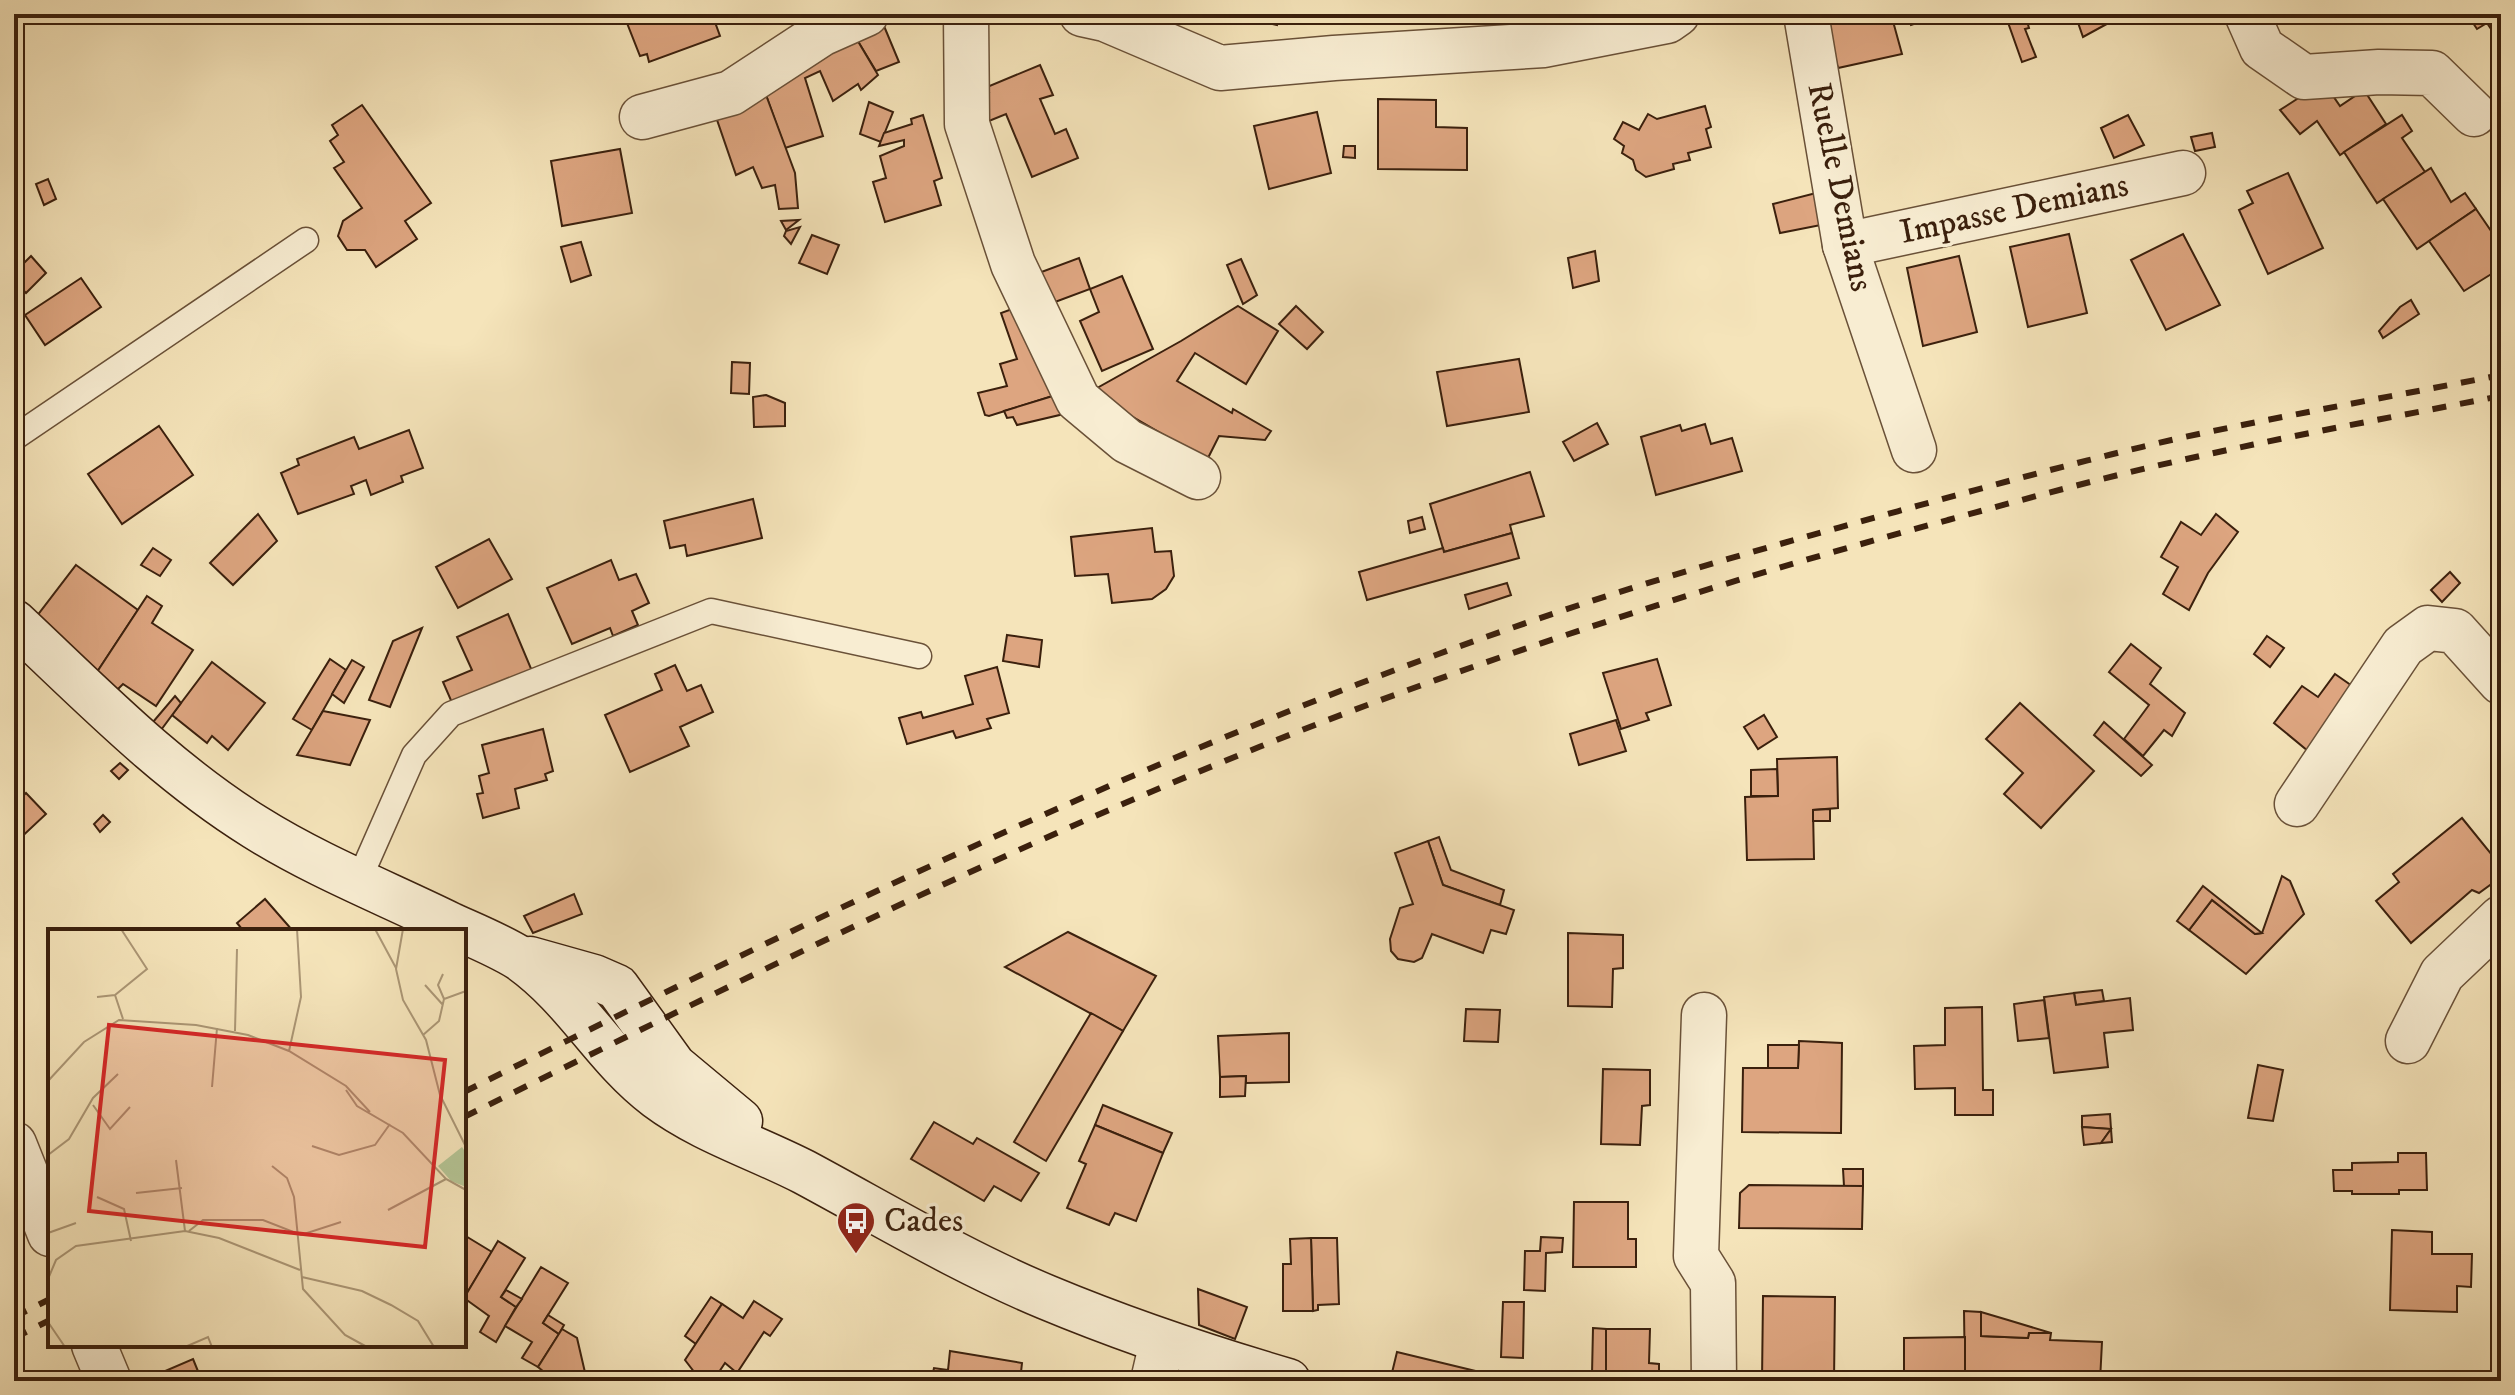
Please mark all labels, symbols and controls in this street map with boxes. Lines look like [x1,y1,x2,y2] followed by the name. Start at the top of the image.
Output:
[1797,79,1883,295] street label: Ruelle Demians
[1896,164,2132,254] street label: Impasse Demians
[48,929,466,1347] inset map
[835,1200,877,1255] bus stop icon: Cades
[884,1200,963,1242] place label: Cades

